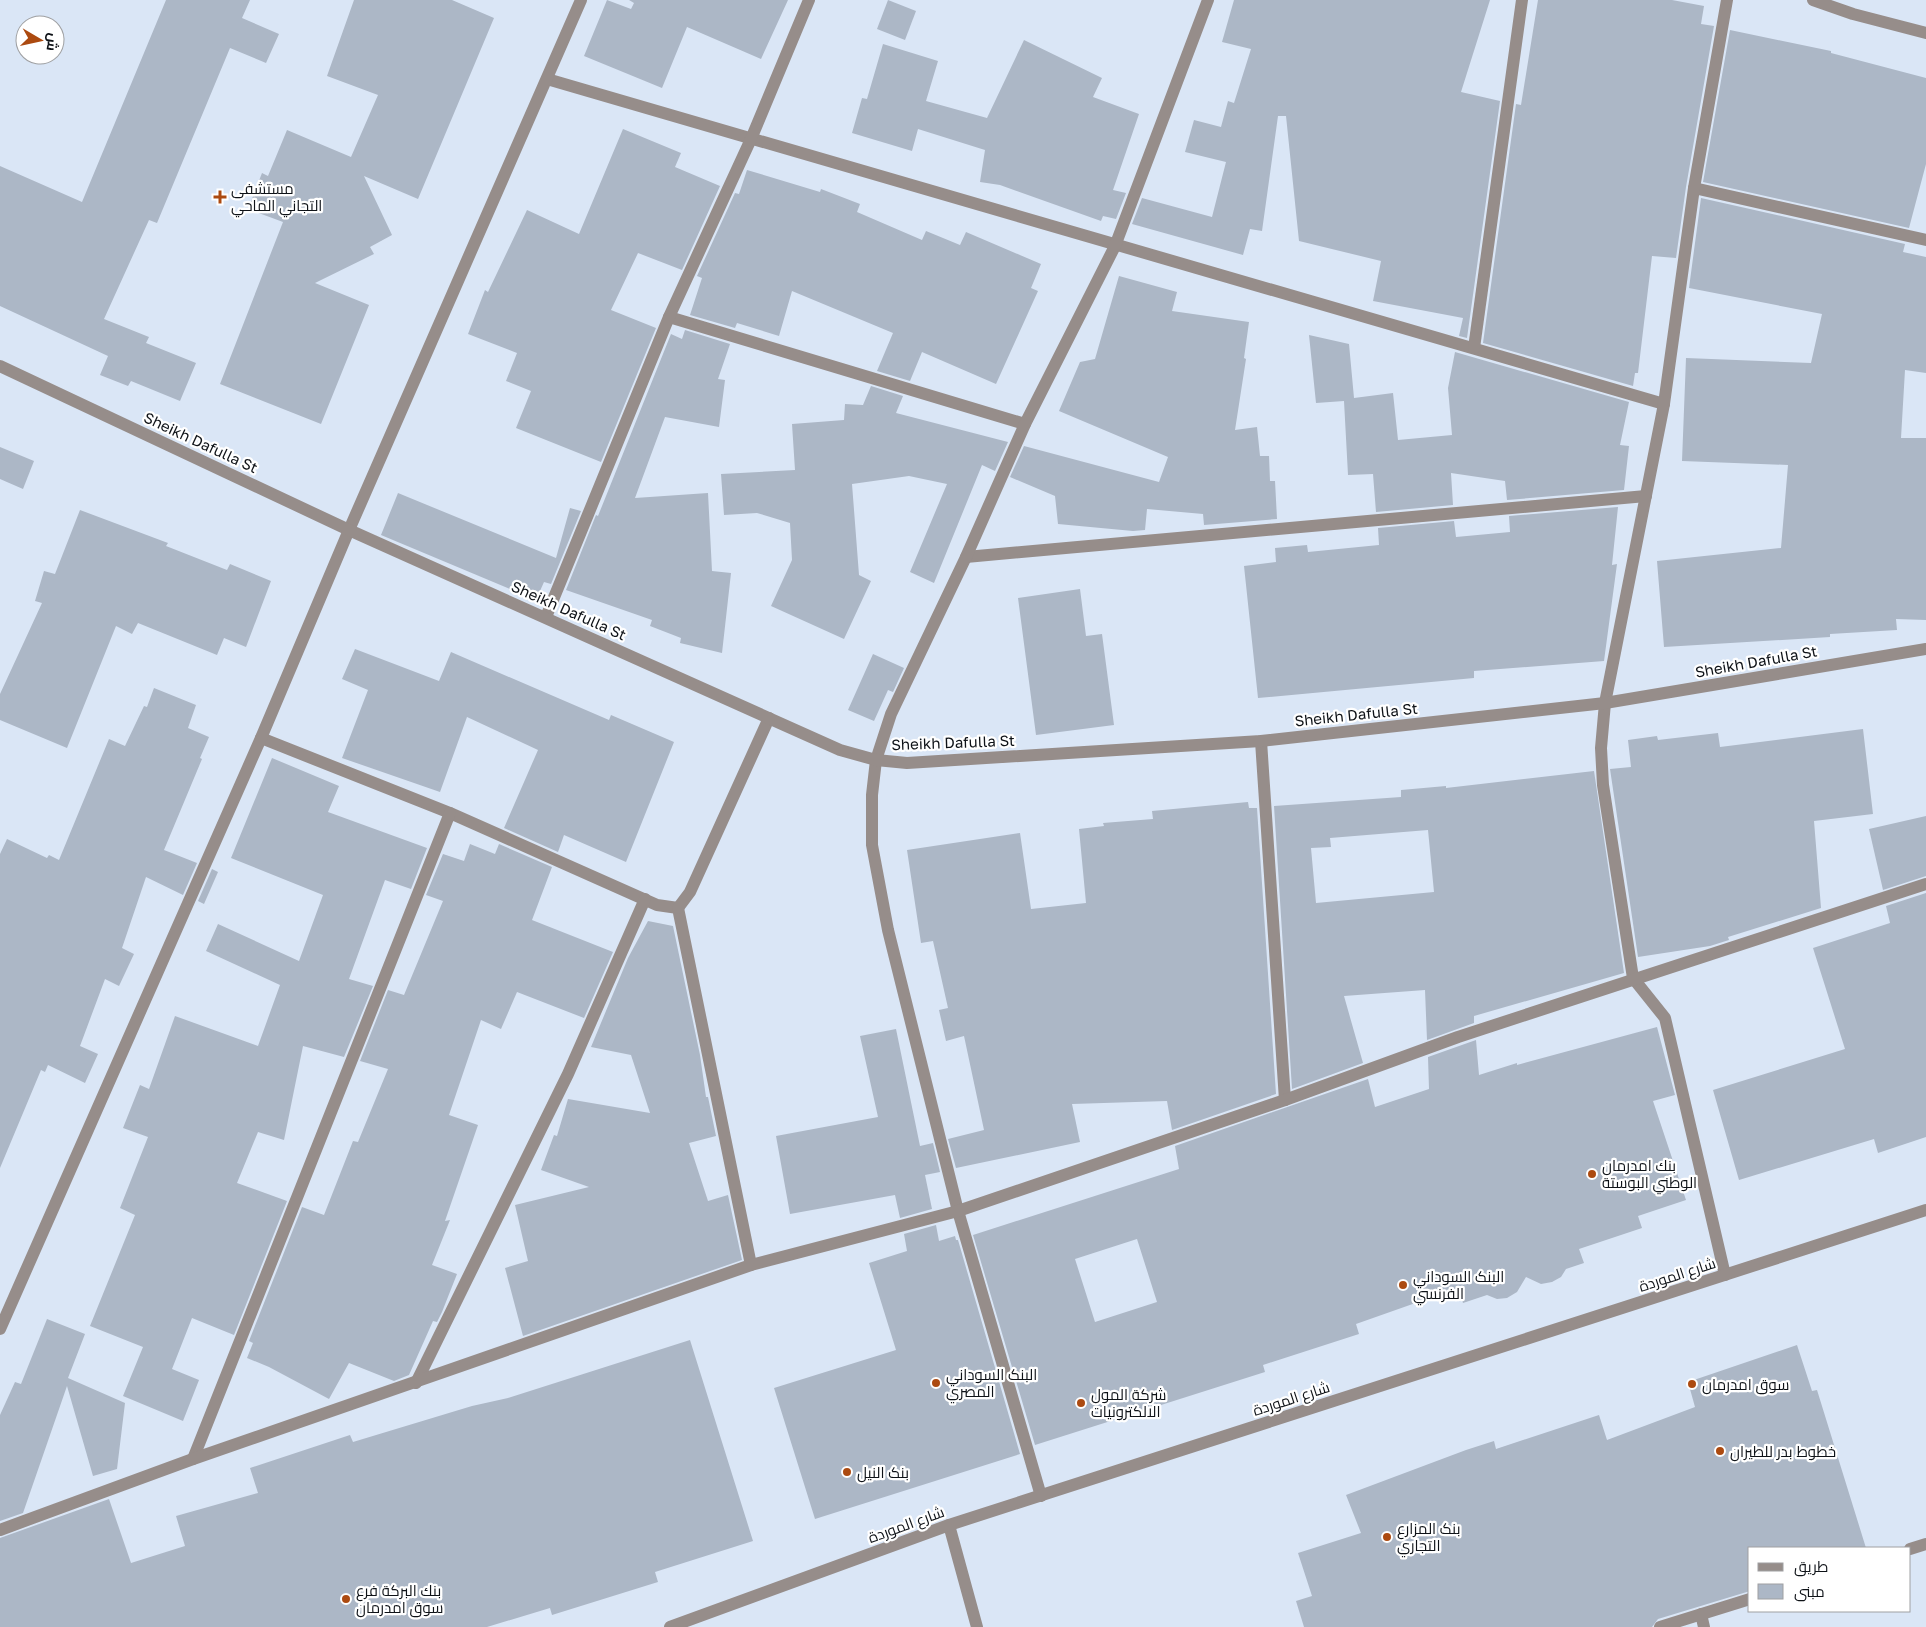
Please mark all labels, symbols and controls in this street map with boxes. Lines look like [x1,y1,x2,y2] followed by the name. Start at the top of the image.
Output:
[15,15,65,65] north arrow
[43,32,63,52] text: ش
[231,179,322,218] place label: مستشفى التجاني الماحي
[213,190,227,204] marker: مستشفى التجاني الماحي
[141,408,261,476] street label: Sheikh Dafulla St
[509,577,629,643] street label: Sheikh Dafulla St
[1694,641,1818,681] street label: Sheikh Dafulla St
[1294,699,1418,729] street label: Sheikh Dafulla St
[891,731,1015,753] street label: Sheikh Dafulla St
[1602,1156,1697,1195] place label: بنك امدرمان الوطني البوستة
[1586,1168,1598,1180] marker: بنك امدرمان الوطني البوستة
[1636,1253,1719,1298] street label: شارع الموردة
[1413,1267,1504,1306] place label: البنک السوداني الفرنسي
[1397,1279,1409,1291] marker: البنک السوداني الفرنسي
[946,1365,1037,1404] place label: البنک السوداني المصري
[1702,1375,1789,1395] place label: سوق امدرمان
[930,1377,942,1389] marker: البنک السوداني المصري
[1250,1377,1333,1422] street label: شارع الموردة
[1686,1378,1698,1390] marker: سوق امدرمان
[1091,1385,1166,1421] place label: شركة المول الالكترونيات
[1075,1397,1087,1409] marker: شركة المول الالكترونيات
[1730,1442,1836,1462] place label: خطوط بدر للطيران
[1714,1445,1726,1457] marker: خطوط بدر للطيران
[857,1463,909,1483] place label: بنک النيل
[841,1466,853,1478] marker: بنک النيل
[865,1502,948,1549] street label: شارع الموردة
[1397,1519,1460,1558] place label: بنک المزارع التجاري
[1381,1531,1393,1543] marker: بنک المزارع التجاري
[1748,1547,1911,1612] legend
[1794,1557,1828,1577] text: طريق
[356,1581,443,1618] place label: بنك البركة فرع سوق امدرمان
[1794,1582,1825,1602] text: مبنى
[340,1593,352,1605] marker: بنك البركة فرع سوق امدرمان

